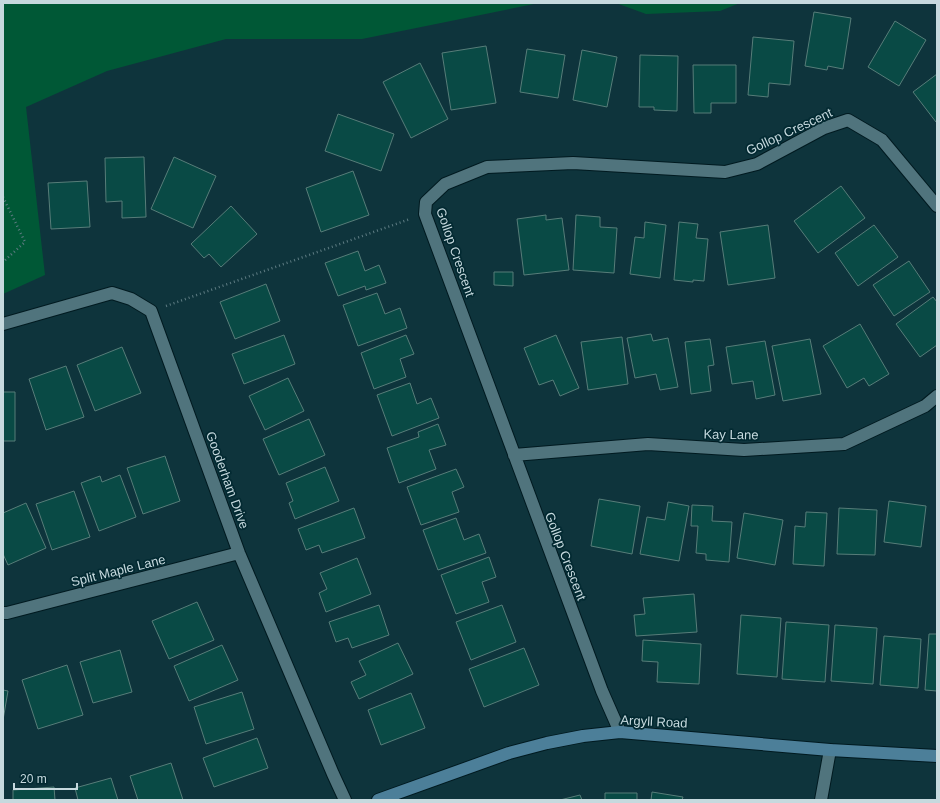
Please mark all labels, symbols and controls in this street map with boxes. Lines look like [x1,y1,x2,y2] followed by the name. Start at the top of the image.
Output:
[744,105,835,158] street label: Gollop Crescent
[433,206,478,299] street label: Gollop Crescent
[703,427,759,442] street label: Kay Lane
[203,429,252,531] street label: Gooderham Drive
[542,510,589,603] street label: Gollop Crescent
[69,551,167,589] street label: Split Maple Lane
[620,712,688,731] street label: Argyll Road
[14,765,77,791] scale bar
[20,772,47,786] text: 20 m

